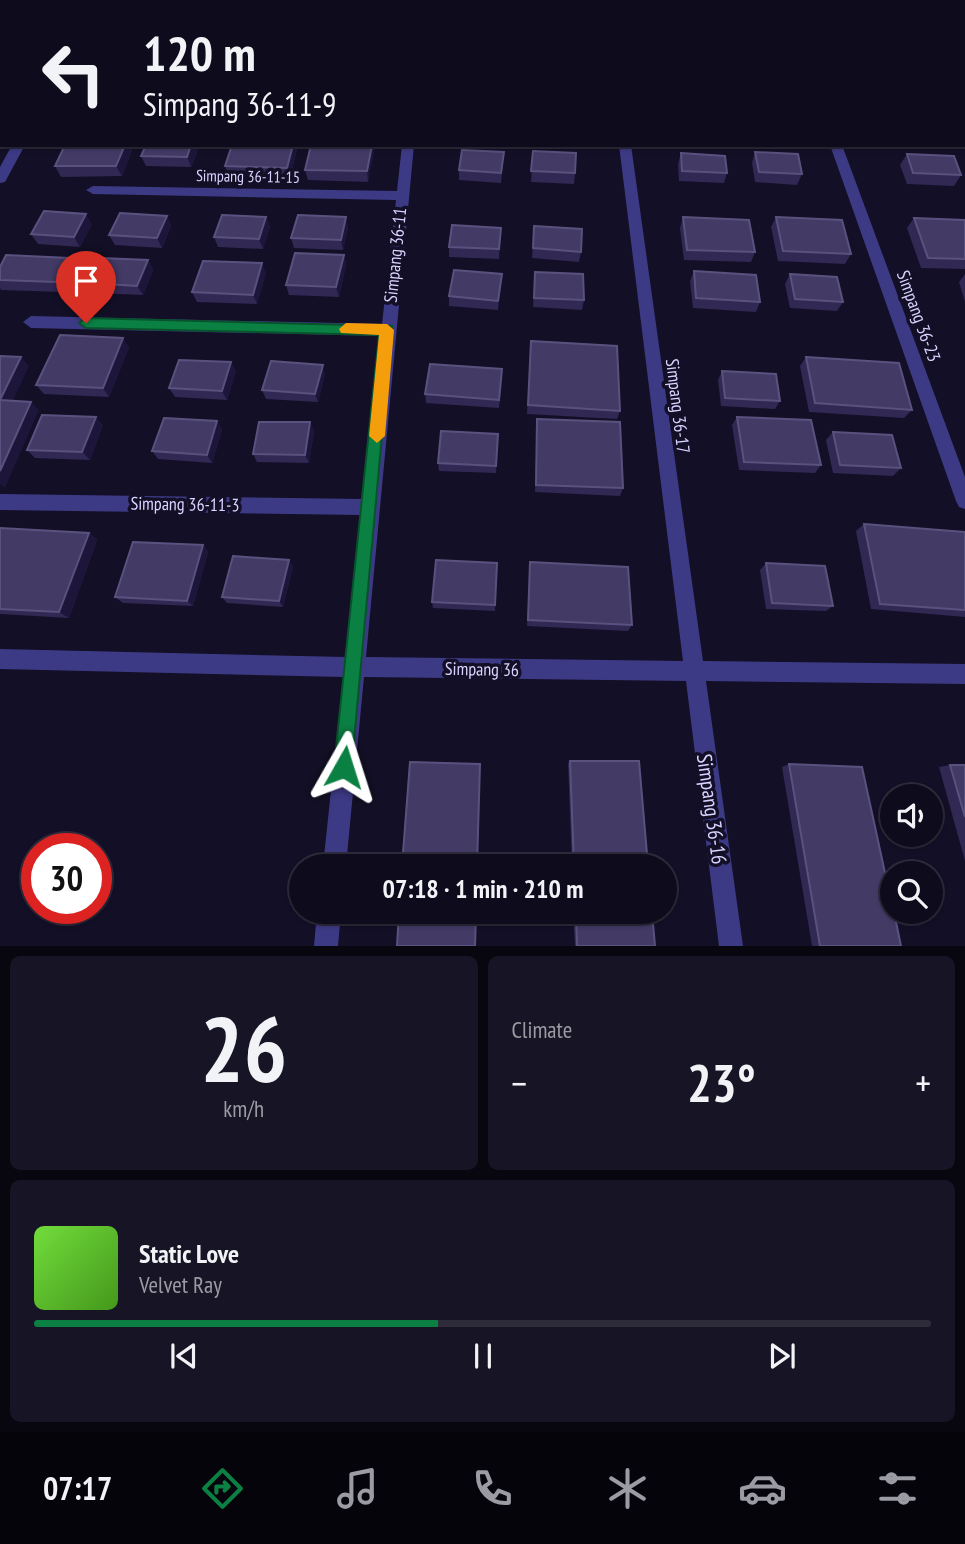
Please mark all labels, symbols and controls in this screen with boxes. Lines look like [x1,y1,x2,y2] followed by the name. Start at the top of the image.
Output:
[143,21,256,85] text: 120 m
[28,28,119,119] icon: left
[143,83,336,125] text: Simpang 36-11-9
[196,165,300,187] street label: Simpang 36-11-15
[379,206,411,304] street label: Simpang 36-11
[56,251,116,323] pin
[67,262,105,300] icon: arrive
[892,267,946,365] street label: Simpang 36-23
[661,357,695,455] street label: Simpang 36-17
[130,492,240,516] street label: Simpang 36-11-3
[445,657,519,681] street label: Simpang 36
[307,730,381,804] position arrow
[691,752,733,866] street label: Simpang 36-16
[880,784,943,924] map controls
[880,784,943,847] button: sound
[21,833,112,924] speed limit sign: 30
[880,861,943,924] button: search
[383,872,583,905] text: 07:18 · 1 min · 210 m
[200,989,287,1107] text: 26
[512,1015,572,1044] text: Climate
[687,1049,756,1116] text: 23°
[512,1058,527,1107] text: −
[915,1058,931,1107] text: +
[223,1094,264,1123] text: km/h
[139,1237,239,1270] text: Static Love
[139,1270,222,1299] text: Velvet Ray
[165,1337,203,1375] icon: previous
[464,1337,502,1375] icon: pause
[763,1337,801,1375] icon: next
[198,1464,247,1513] icon: directions
[333,1464,382,1513] icon: music
[468,1464,517,1513] icon: phone
[603,1464,652,1513] icon: climate
[738,1464,787,1513] icon: car
[873,1464,922,1513] icon: filters
[43,1467,112,1509] text: 07:17

